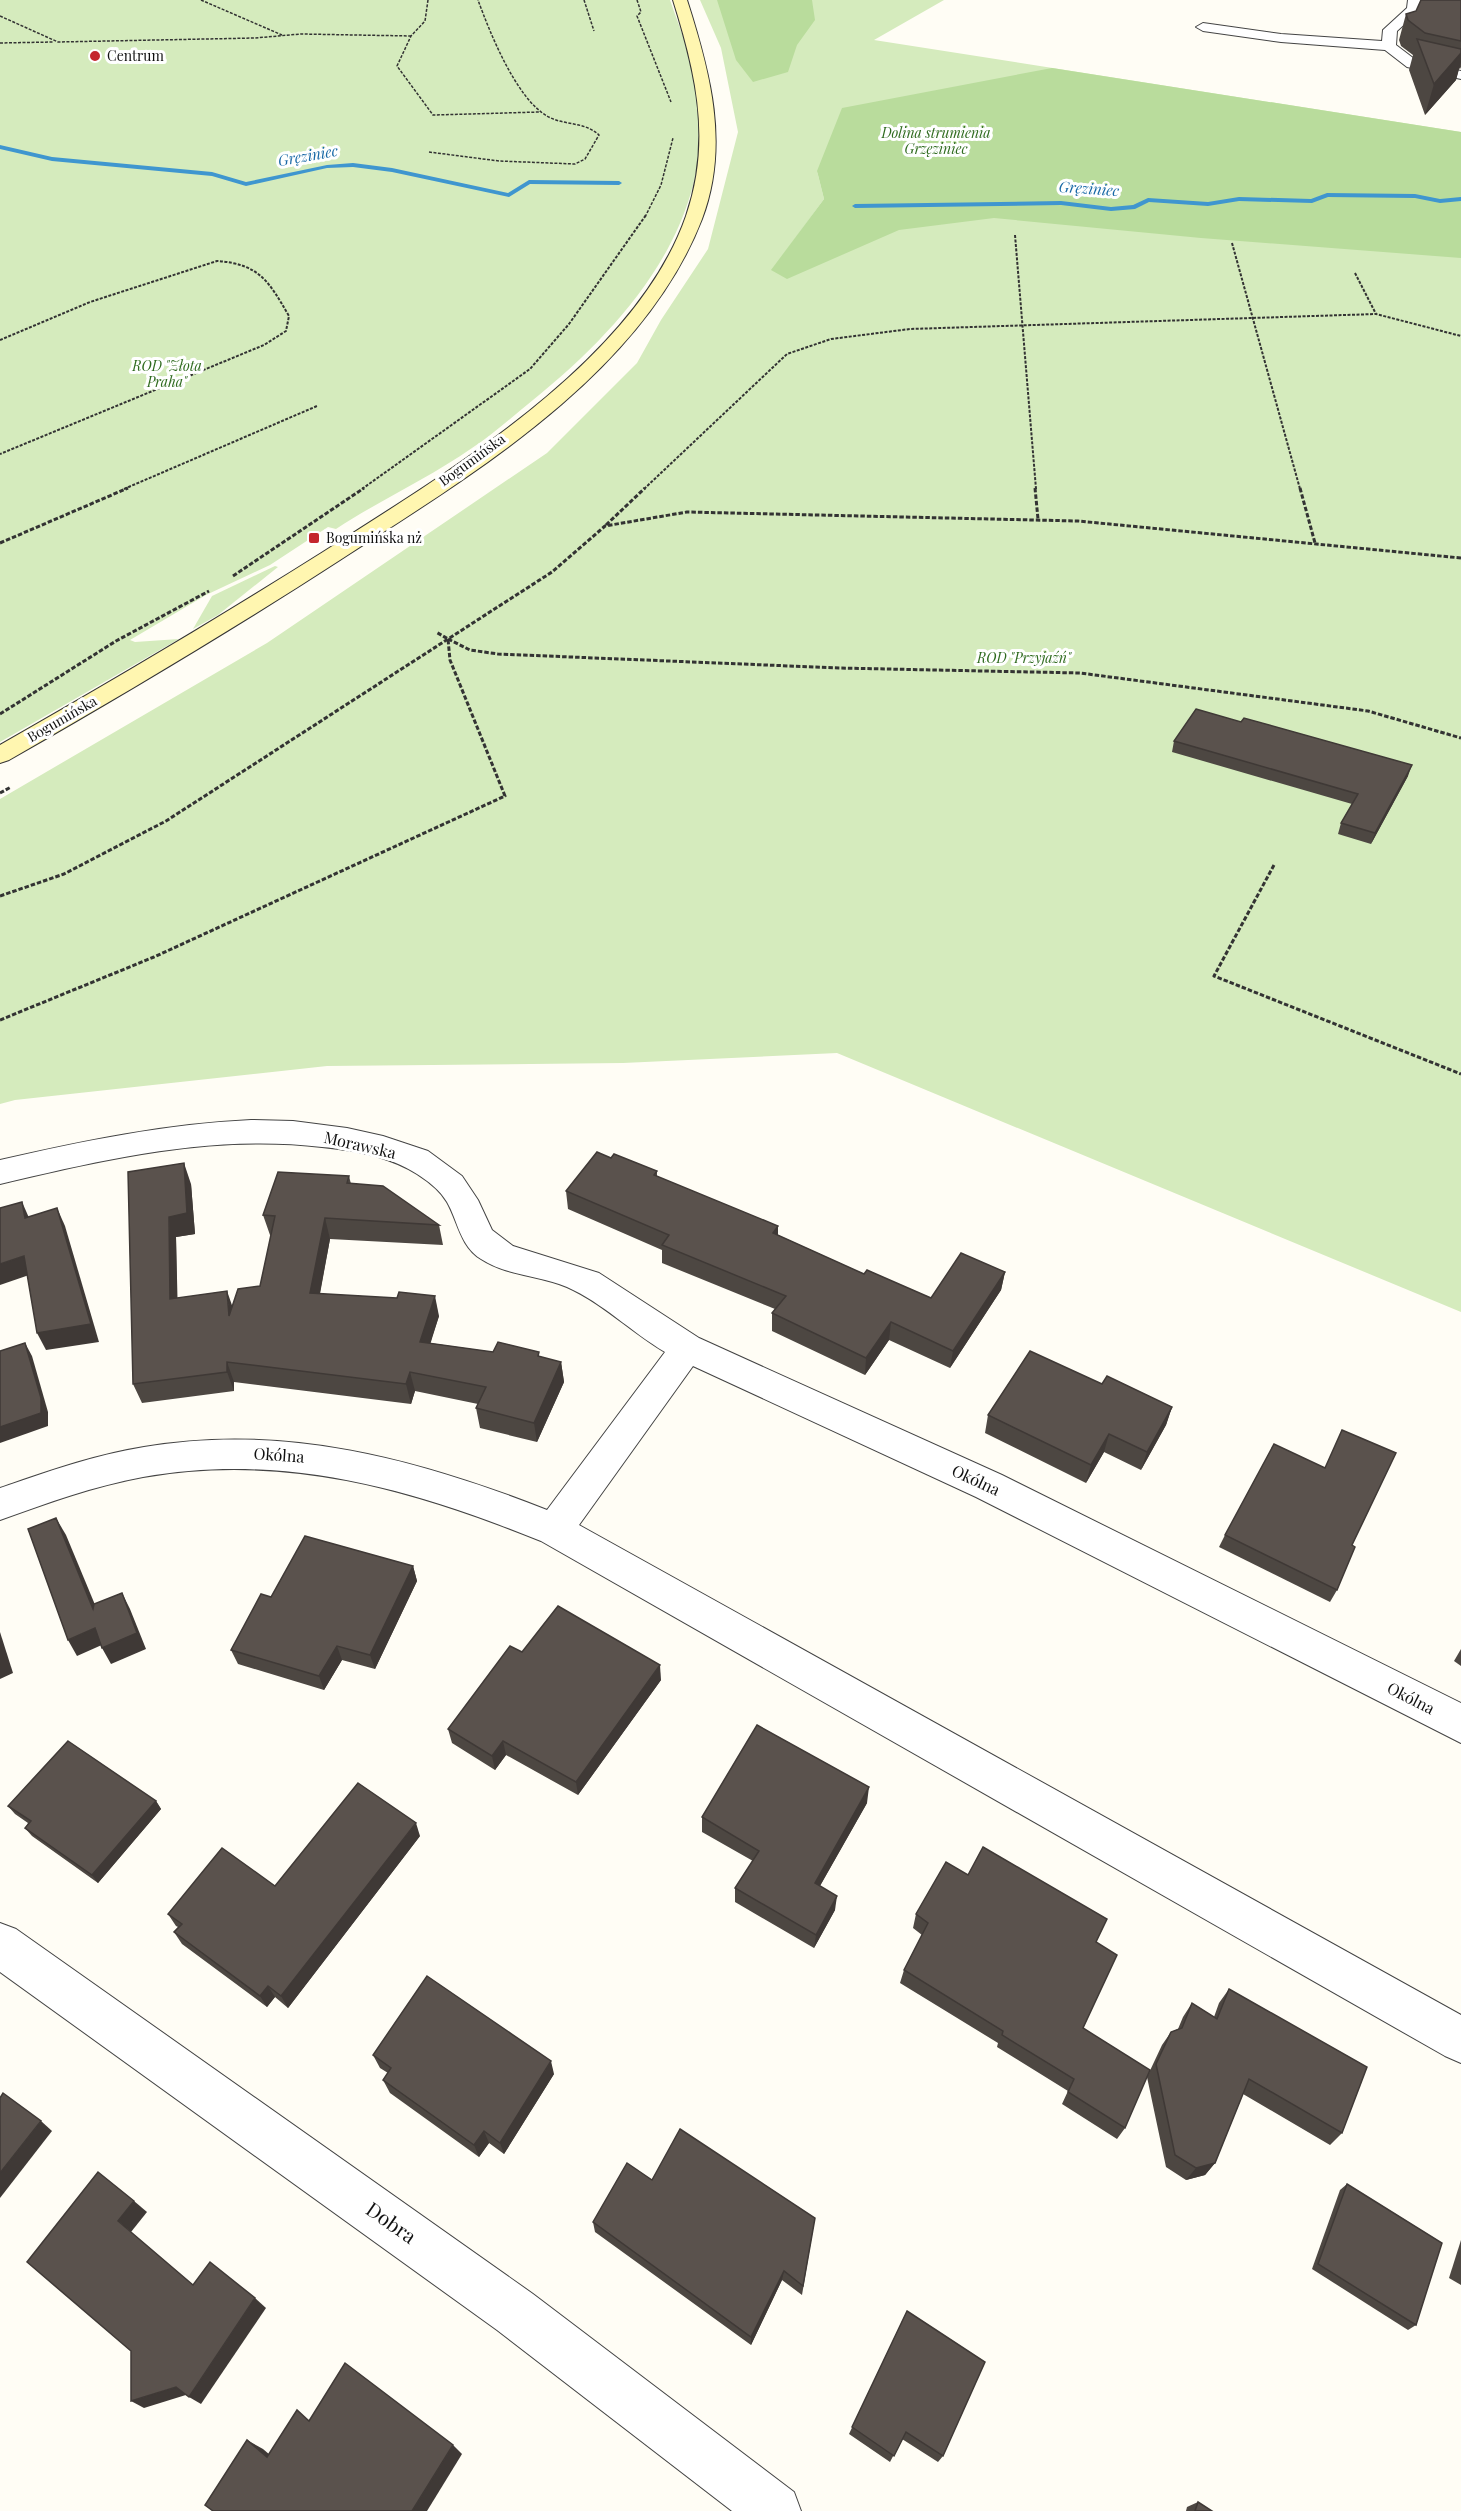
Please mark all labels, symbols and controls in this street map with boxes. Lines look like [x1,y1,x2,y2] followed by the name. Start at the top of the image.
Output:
[107,46,164,65] place label: Centrum
[88,49,102,63] marker: Centrum
[880,123,991,158] park label: Dolina strumienia Grzęziniec
[276,140,340,170] water label: Gręziniec
[1058,176,1120,200] water label: Gręziniec
[131,356,202,391] park label: ROD "Złota Praha"
[435,429,509,490] street label: Bogumińska
[326,528,422,547] place label: Bogumińska nż
[307,531,321,545] marker: Bogumińska nż
[976,648,1072,667] park label: ROD "Przyjaźń"
[23,691,100,746] street label: Bogumińska
[322,1126,398,1163] street label: Morawska
[253,1442,305,1467] street label: Okólna
[949,1459,1004,1500] street label: Okólna
[1384,1677,1439,1718] street label: Okólna
[361,2195,422,2249] street label: Dobra

